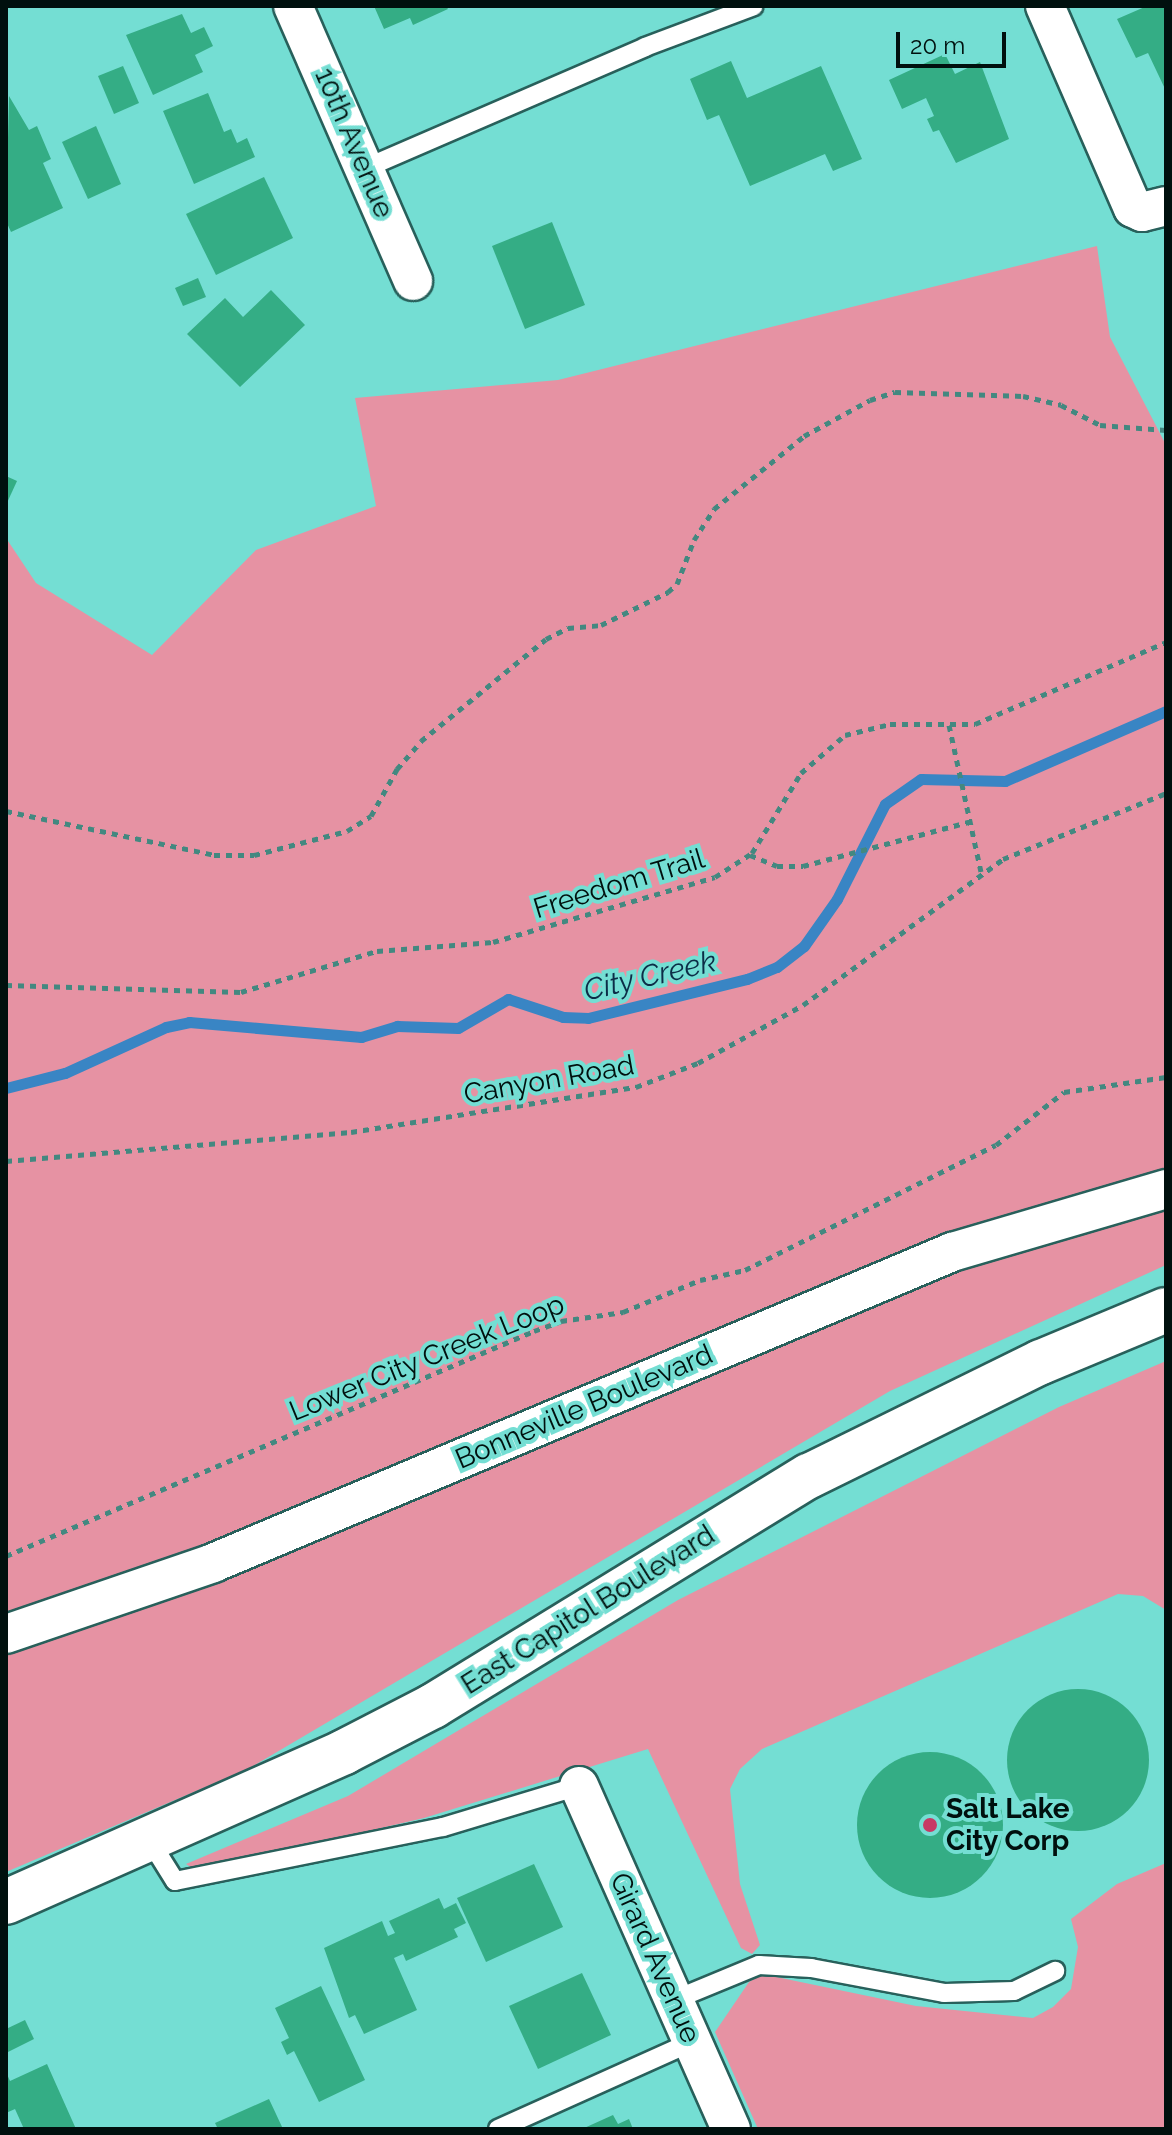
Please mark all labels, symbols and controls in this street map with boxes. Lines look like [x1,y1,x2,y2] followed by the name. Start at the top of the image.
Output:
[900,16,1010,66] scale bar
[910,31,965,60] text: 20 m
[307,63,401,223] street label: 10th Avenue
[529,842,709,926] street label: Freedom Trail
[580,943,720,1009] water label: City Creek
[461,1048,637,1112] street label: Canyon Road
[284,1287,570,1429] street label: Lower City Creek Loop
[450,1338,718,1476] street label: Bonneville Boulevard
[455,1518,721,1702] street label: East Capitol Boulevard
[946,1792,1070,1858] place label: Salt Lake City Corp
[921,1816,939,1834] marker: Salt Lake City Corp
[602,1867,708,2049] street label: Girard Avenue

